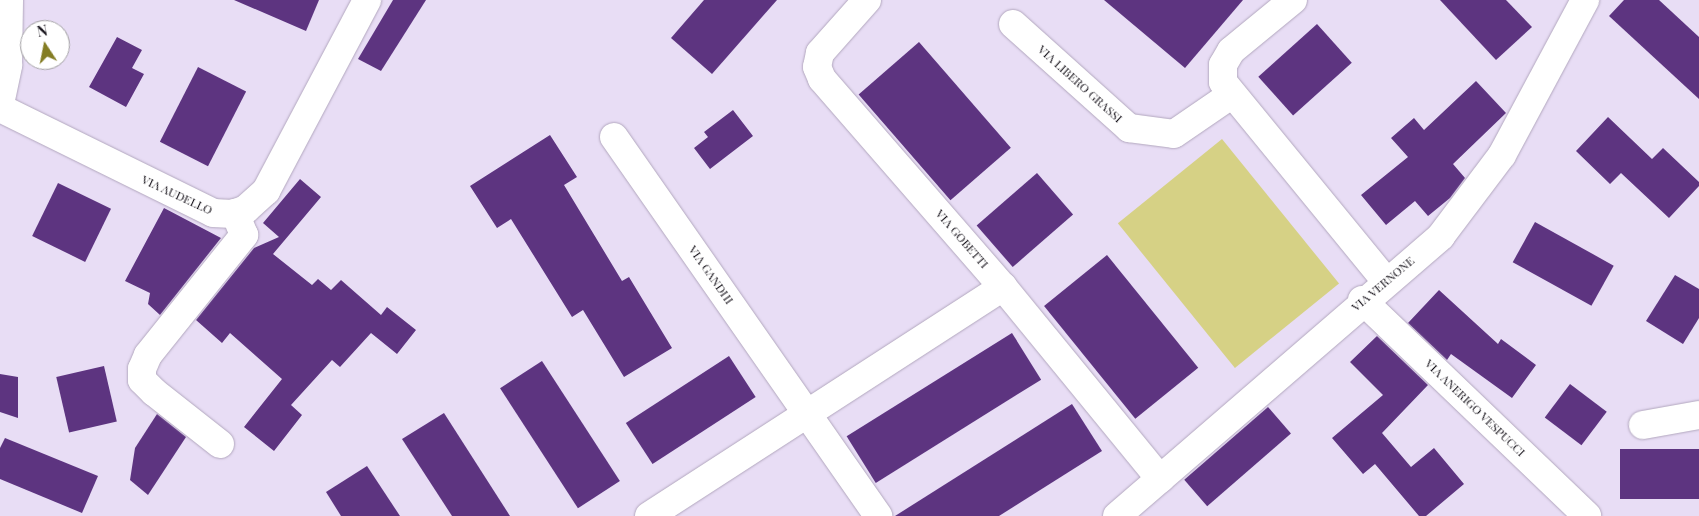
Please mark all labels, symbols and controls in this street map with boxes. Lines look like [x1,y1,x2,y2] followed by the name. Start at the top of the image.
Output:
[20,20,70,70] north arrow
[35,20,49,41] text: N
[1035,42,1125,126] street label: VIA LIBERO GRASSI
[139,172,215,218] street label: VIA AUDELLO
[933,207,991,271] street label: VIA GOBETTI
[686,243,736,307] street label: VIA GANDHI
[1349,253,1417,315] street label: VIA VERNONE
[1422,356,1528,460] street label: VIA ANERIGO VESPUCCI

